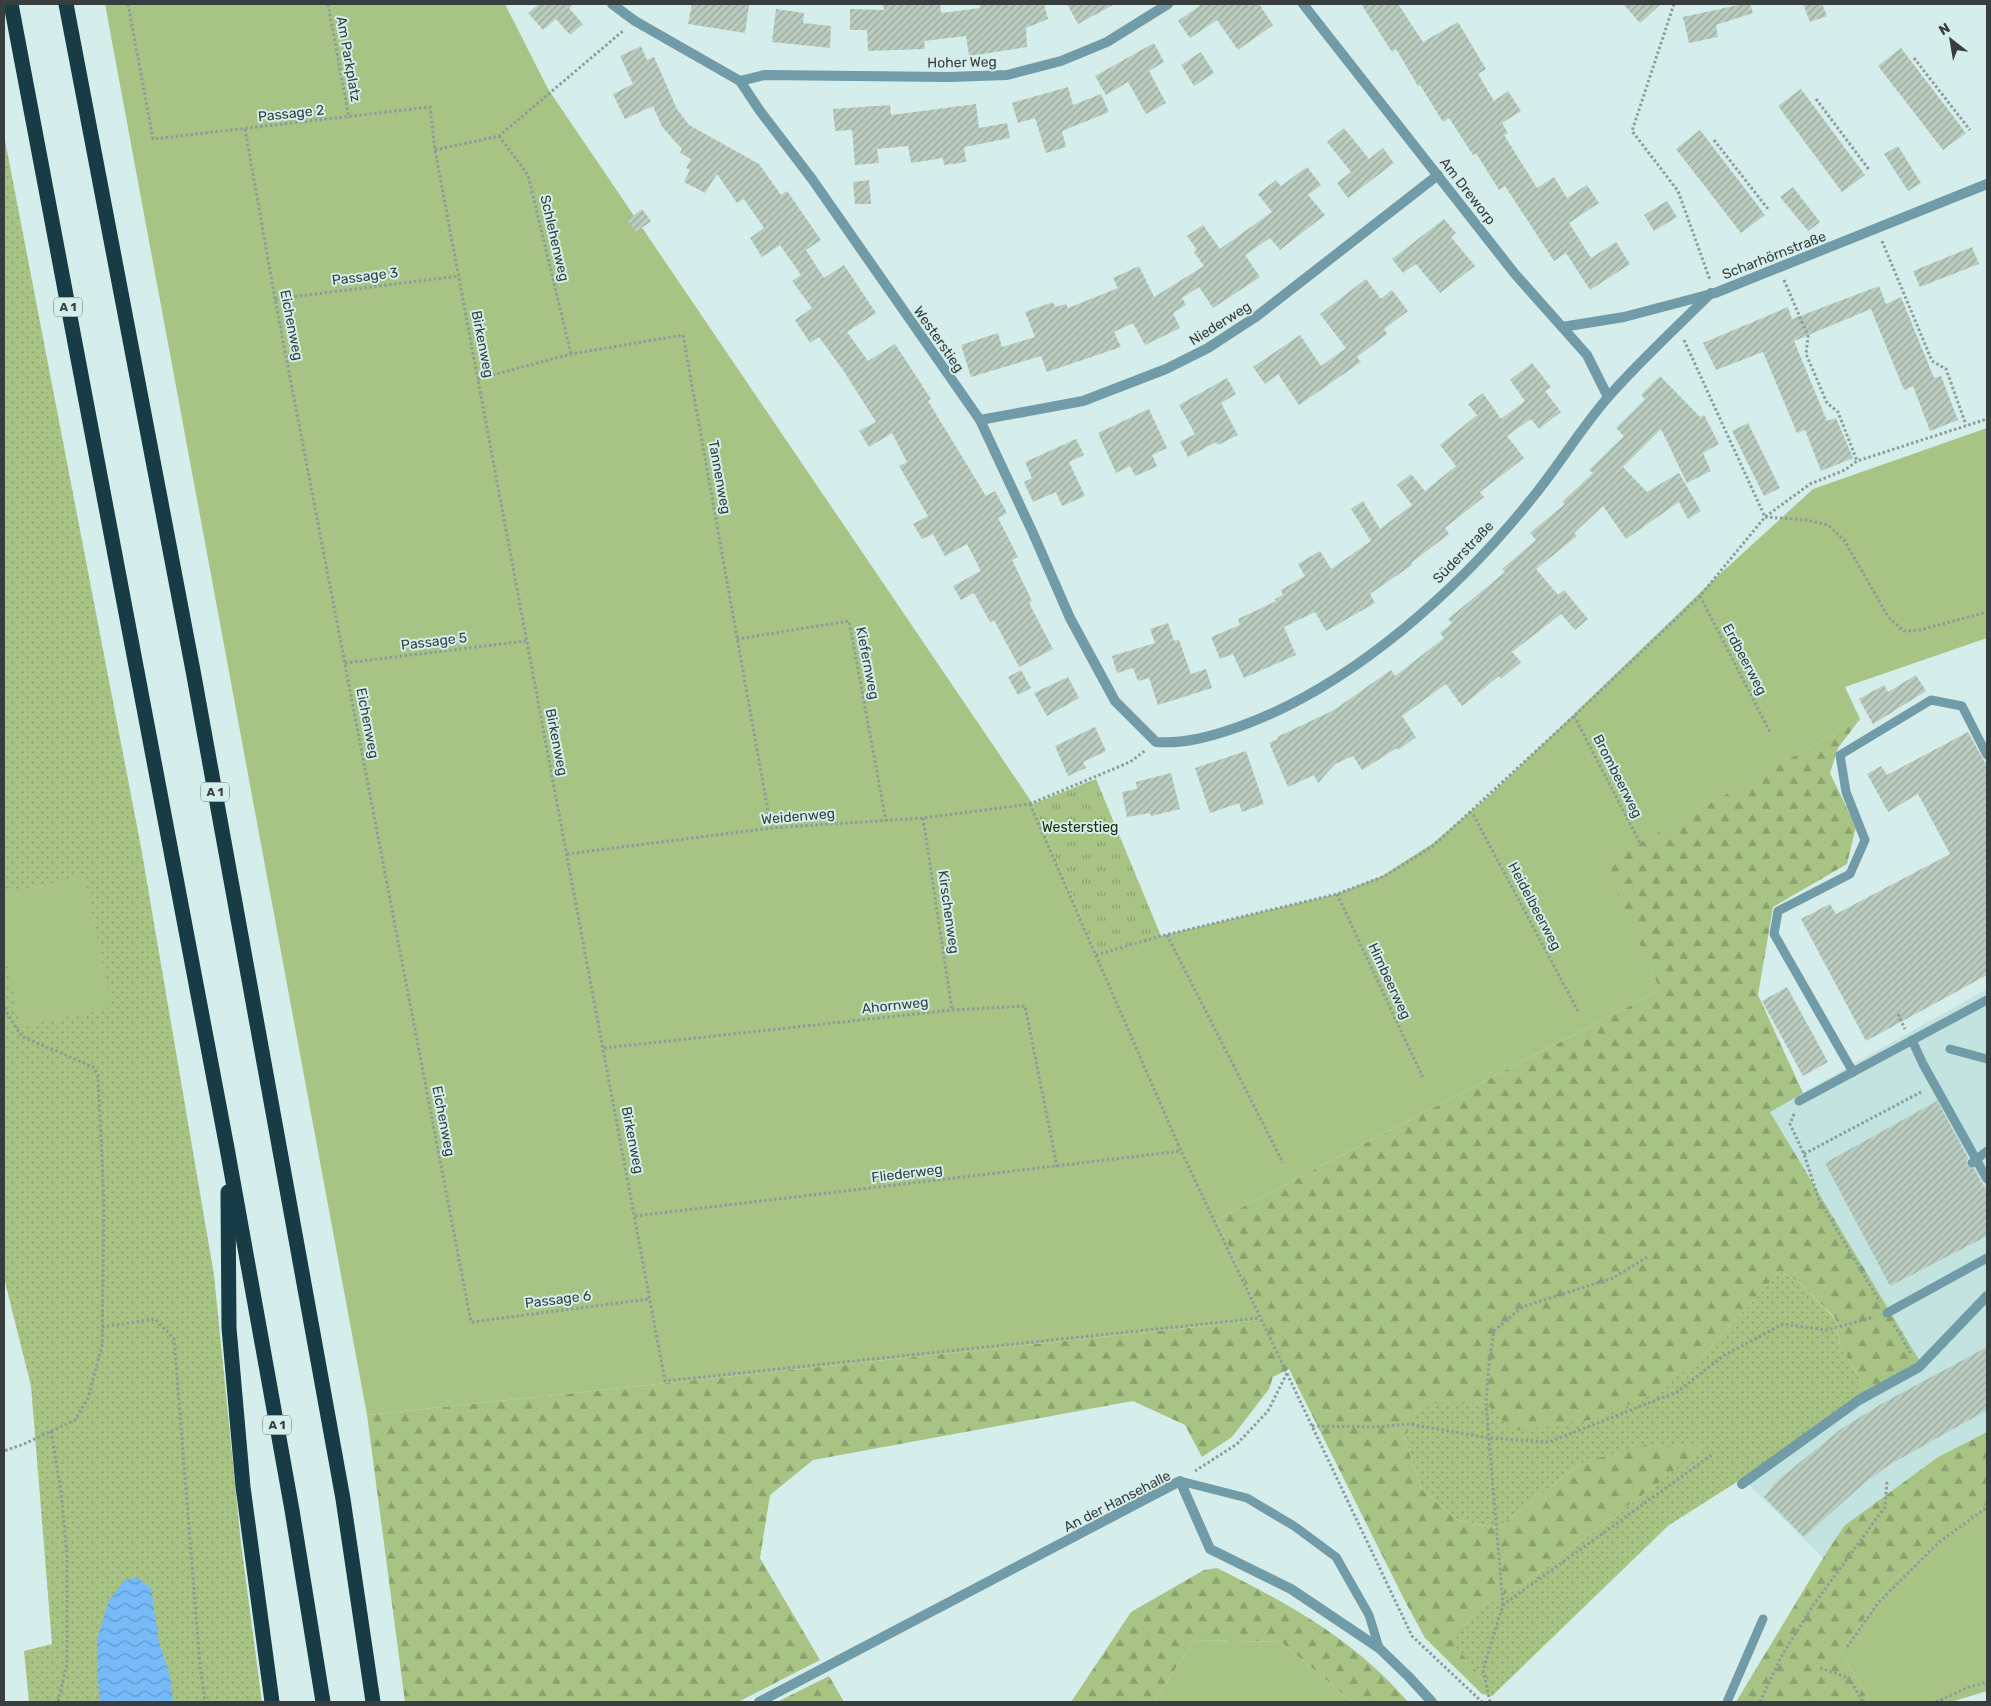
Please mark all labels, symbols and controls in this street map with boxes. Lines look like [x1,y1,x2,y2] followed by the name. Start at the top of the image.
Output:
[333,15,364,103] street label: Am Parkplatz
[1926,15,1976,65] north arrow
[1936,19,1953,39] text: N
[927,53,997,72] street label: Hoher Weg
[257,102,325,125] street label: Passage 2
[1436,154,1499,228] street label: Am Dreworp
[536,193,573,283] street label: Schlehenweg
[1720,228,1829,283] street label: Scharhörnstraße
[331,264,399,289] street label: Passage 3
[276,288,307,362] street label: Eichenweg
[54,298,82,316] road number: A 1
[1186,298,1254,349] street label: Niederweg
[910,303,968,376] street label: Westerstieg
[468,309,497,379] street label: Birkenweg
[705,439,734,515] street label: Tannenweg
[1429,517,1497,587] street label: Süderstraße
[1719,621,1771,698] street label: Erdbeerweg
[852,625,883,701] street label: Kiefernweg
[400,629,468,654] street label: Passage 5
[352,686,383,760] street label: Eichenweg
[542,707,571,777] street label: Birkenweg
[1589,732,1646,821] street label: Brombeerweg
[201,782,229,802] road number: A 1
[760,805,836,828] street label: Weidenweg
[1042,819,1118,836] park label: Westerstieg
[1504,859,1565,953] street label: Heidelbeerweg
[934,869,963,955] street label: Kirschenweg
[1364,940,1415,1022] street label: Himbeerweg
[861,994,929,1017] street label: Ahornweg
[428,1084,459,1158] street label: Eichenweg
[618,1105,647,1175] street label: Birkenweg
[871,1161,944,1186] street label: Fliederweg
[524,1287,592,1312] street label: Passage 6
[263,1416,291,1434] road number: A 1
[1061,1467,1174,1536] street label: An der Hansehalle

